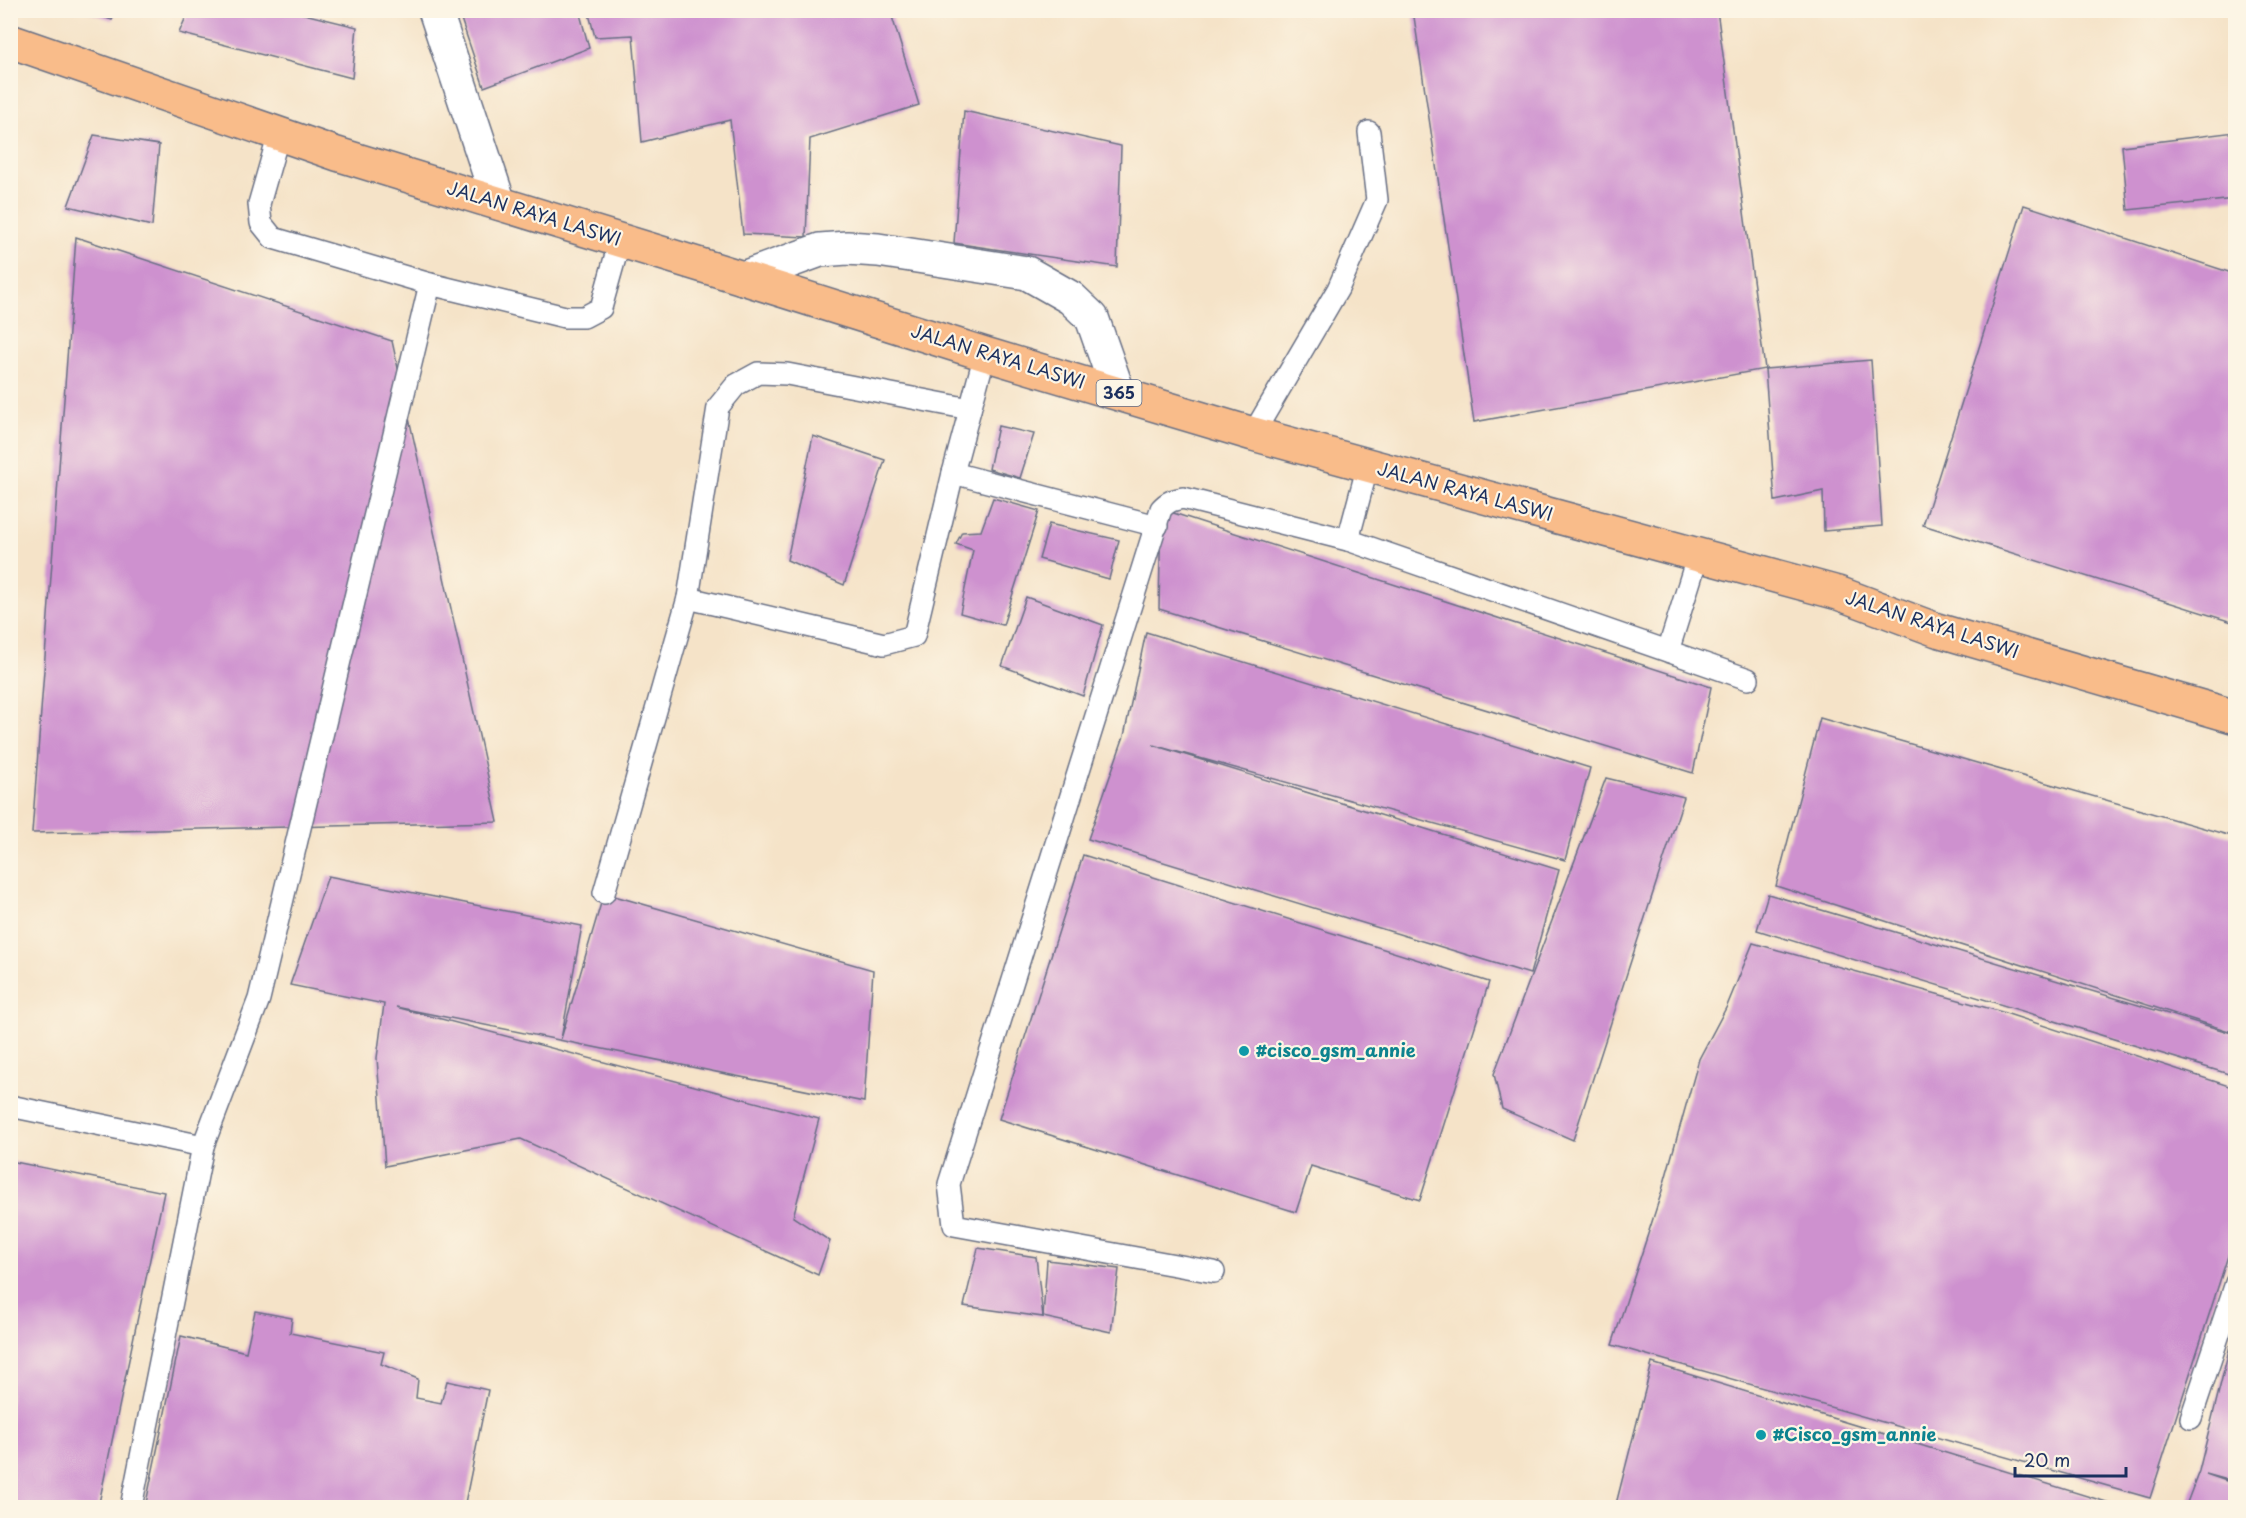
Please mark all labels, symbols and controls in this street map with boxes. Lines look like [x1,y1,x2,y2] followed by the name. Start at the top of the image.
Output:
[444,173,625,252] street label: JALAN RAYA LASWI
[908,316,1089,395] street label: JALAN RAYA LASWI
[1096,380,1142,406] road number: 365
[1374,454,1556,527] street label: JALAN RAYA LASWI
[1842,583,2023,664] street label: JALAN RAYA LASWI
[1256,1036,1416,1063] place label: #cisco_gsm_annie
[1237,1044,1251,1058] marker: #cisco_gsm_annie
[1773,1420,1936,1447] place label: #Cisco_gsm_annie
[1754,1428,1768,1442] marker: #Cisco_gsm_annie
[2015,1440,2126,1478] scale bar
[2024,1446,2070,1473] text: 20 m

